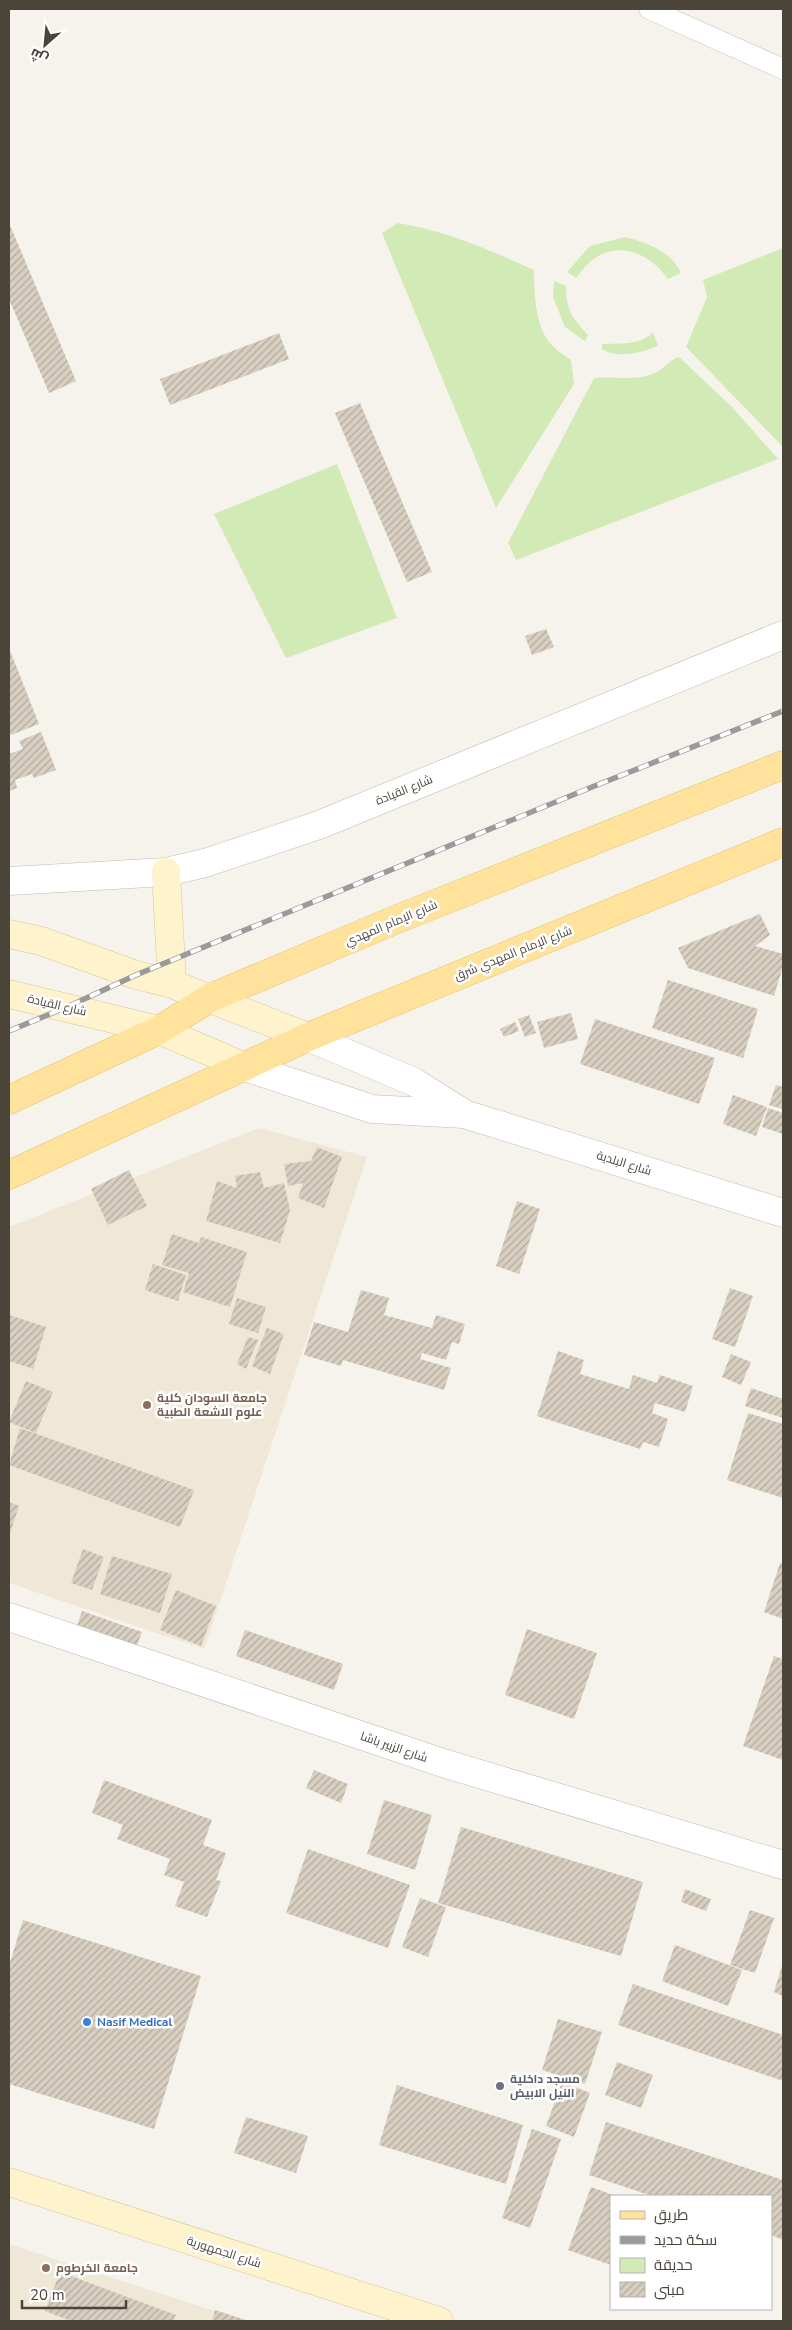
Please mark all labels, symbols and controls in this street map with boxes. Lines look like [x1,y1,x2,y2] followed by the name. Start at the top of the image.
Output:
[20,20,70,70] north arrow
[27,44,52,69] text: ش
[373,771,435,809] street label: شارع القيادة
[342,896,440,952] street label: شارع الإمام المهدي
[452,922,575,986] street label: شارع الإمام المهدي شرق
[26,990,88,1020] street label: شارع القيادة
[595,1147,653,1179] street label: شارع البلدية
[157,1390,267,1420] place label: جامعة السودان كلية علوم الاشعة الطبية
[141,1399,153,1411] marker: جامعة السودان كلية علوم الاشعة الطبية
[358,1728,430,1766] street label: شارع الزبير باشا
[97,2014,172,2030] place label: Nasif Medical
[81,2016,93,2028] marker: Nasif Medical
[510,2071,580,2101] place label: مسجد داخلية النيل الابيض
[494,2080,506,2092] marker: مسجد داخلية النيل الابيض
[610,2195,772,2310] legend
[654,2205,688,2225] text: طريق
[654,2230,717,2250] text: سكة حديد
[185,2232,263,2272] street label: شارع الجمهورية
[654,2255,693,2275] text: حديقة
[56,2260,138,2276] place label: جامعة الخرطوم
[40,2262,52,2274] marker: جامعة الخرطوم
[22,2278,126,2310] scale bar
[654,2280,685,2300] text: مبنى
[30,2285,65,2305] text: 20 m

